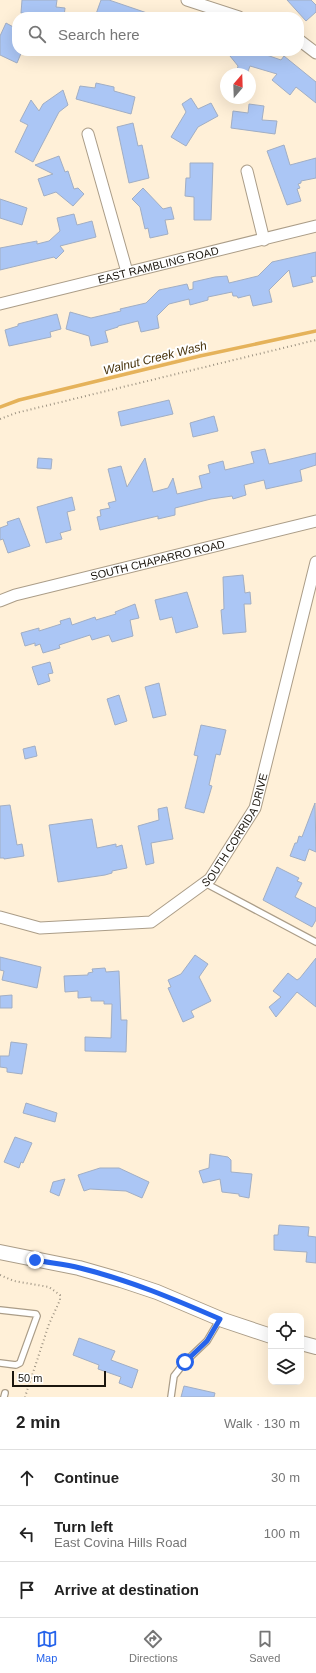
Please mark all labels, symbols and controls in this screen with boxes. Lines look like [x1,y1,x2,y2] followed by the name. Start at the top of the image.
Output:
[12,12,304,56] search box
[26,23,48,45] icon: search
[58,26,140,43] text: Search here
[220,68,256,104] north arrow
[97,244,220,286] street label: EAST RAMBLING ROAD
[102,338,209,378] water label: Walnut Creek Wash
[89,538,226,582] street label: SOUTH CHAPARRO ROAD
[199,772,269,889] street label: SOUTH CORRIDA DRIVE
[26,1251,44,1269] route end
[268,1313,304,1385] map controls
[268,1313,304,1349] button: locate
[268,1349,304,1385] button: layers
[176,1353,194,1371] route start
[12,1369,106,1388] scale bar
[18,1372,42,1384] text: 50 m
[16,1413,60,1432] text: 2 min
[224,1416,300,1431] text: Walk · 130 m
[16,1467,38,1489] icon: ahead
[54,1469,119,1486] text: Continue
[271,1470,300,1485] text: 30 m
[54,1518,113,1535] text: Turn left
[16,1523,38,1545] icon: left
[264,1526,300,1541] text: 100 m
[54,1535,187,1550] text: East Covina Hills Road
[16,1579,38,1601] icon: arrive
[54,1581,199,1598] text: Arrive at destination
[36,1628,58,1664] tab: Map
[129,1628,178,1664] tab: Directions
[249,1628,280,1664] tab: Saved

